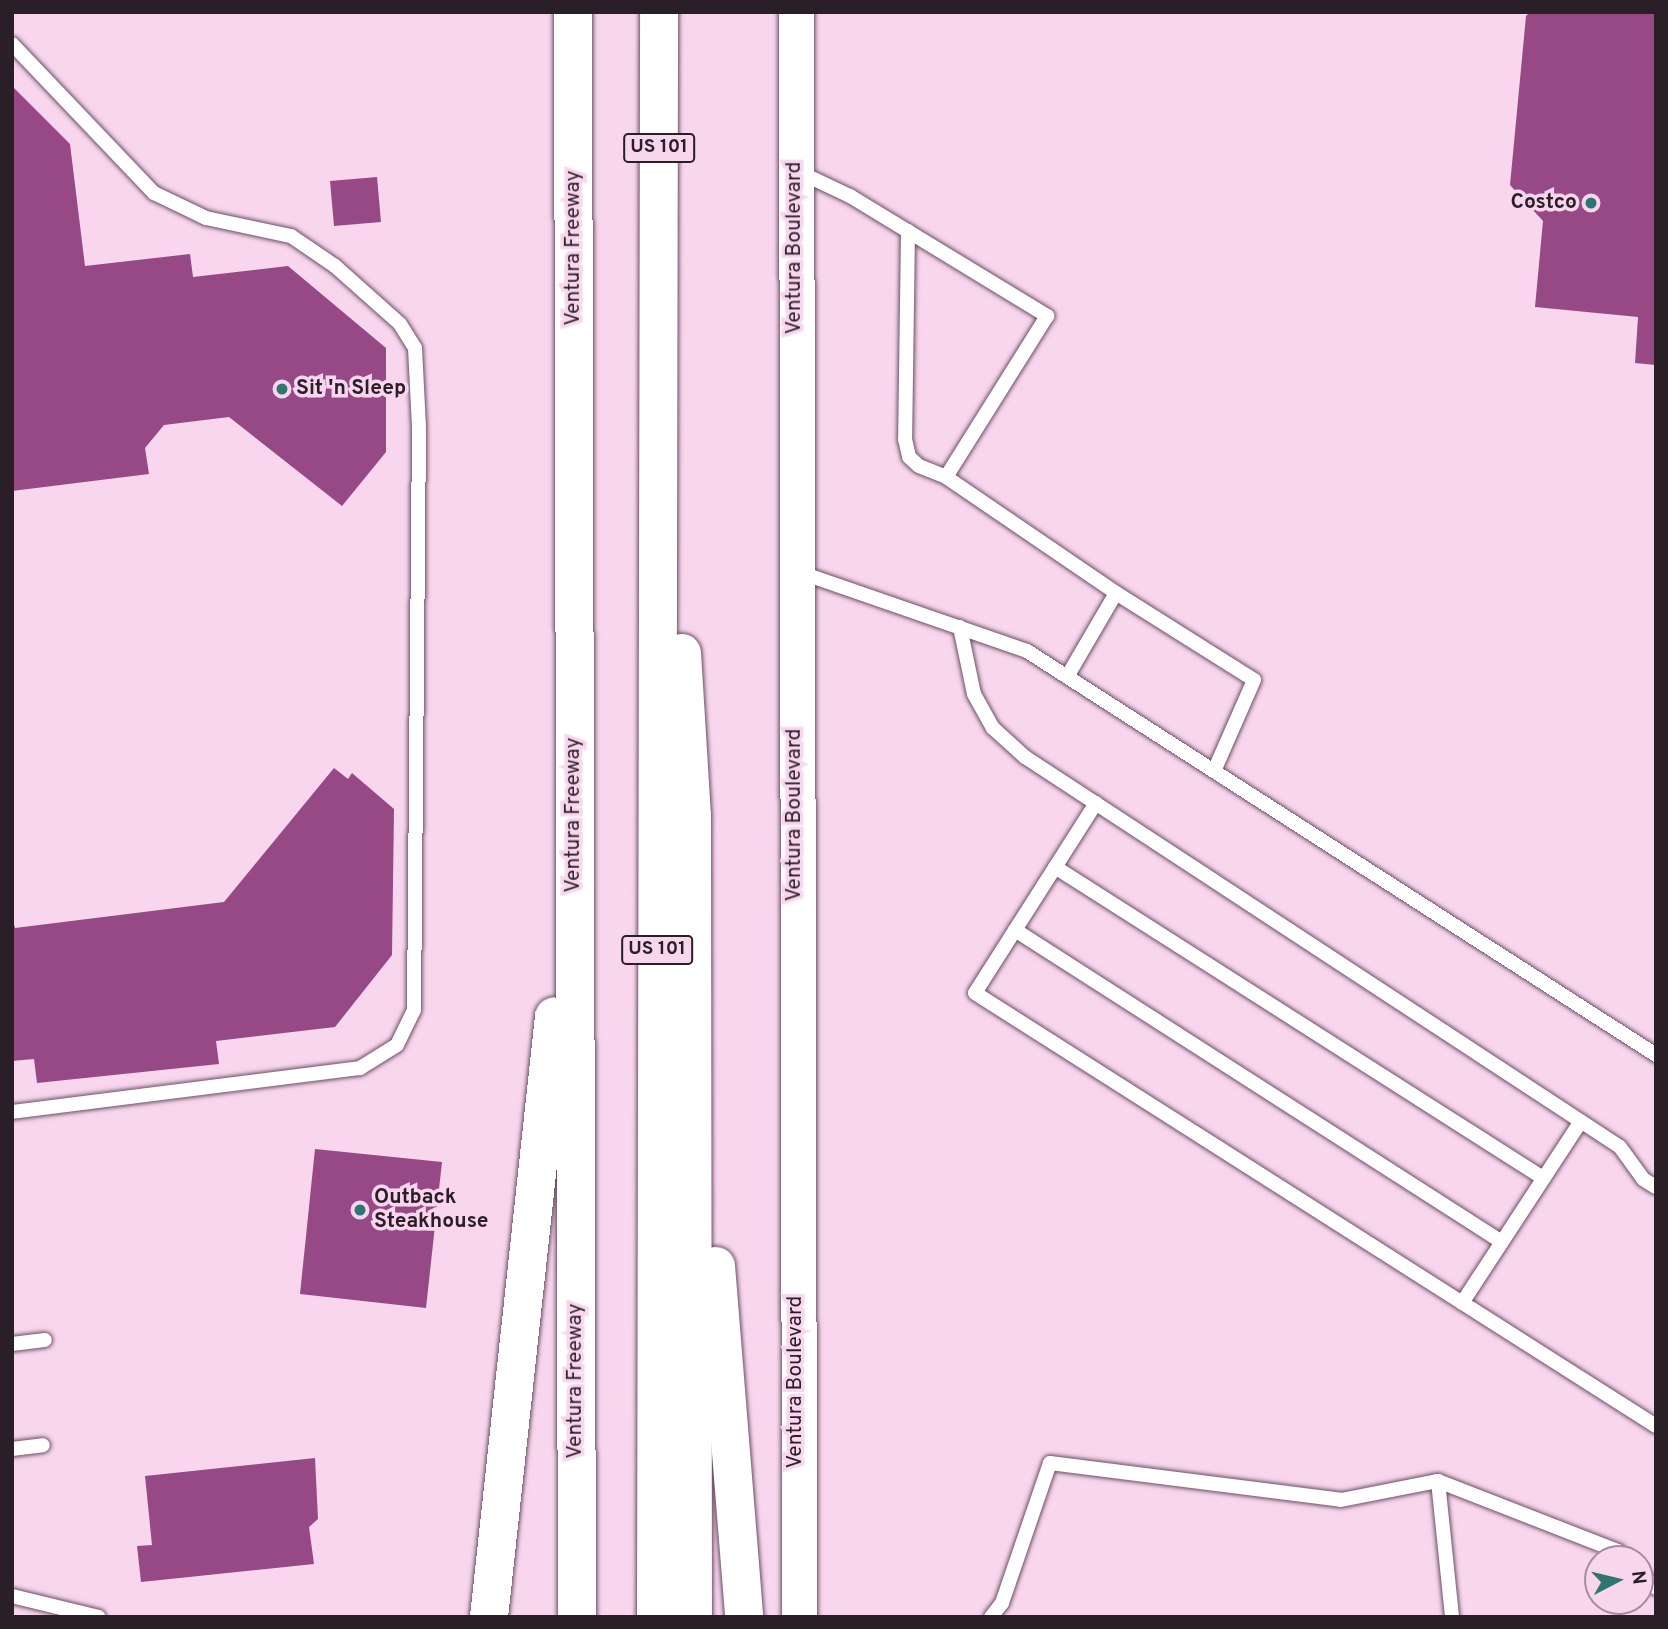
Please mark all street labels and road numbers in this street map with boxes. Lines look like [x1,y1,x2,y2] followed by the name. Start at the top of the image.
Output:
[622,132,696,164] road number: US 101
[782,162,808,334] street label: Ventura Boulevard
[561,170,587,326] street label: Ventura Freeway
[782,729,808,901] street label: Ventura Boulevard
[561,737,587,893] street label: Ventura Freeway
[620,934,694,966] road number: US 101
[783,1296,809,1468] street label: Ventura Boulevard
[563,1303,589,1459] street label: Ventura Freeway

